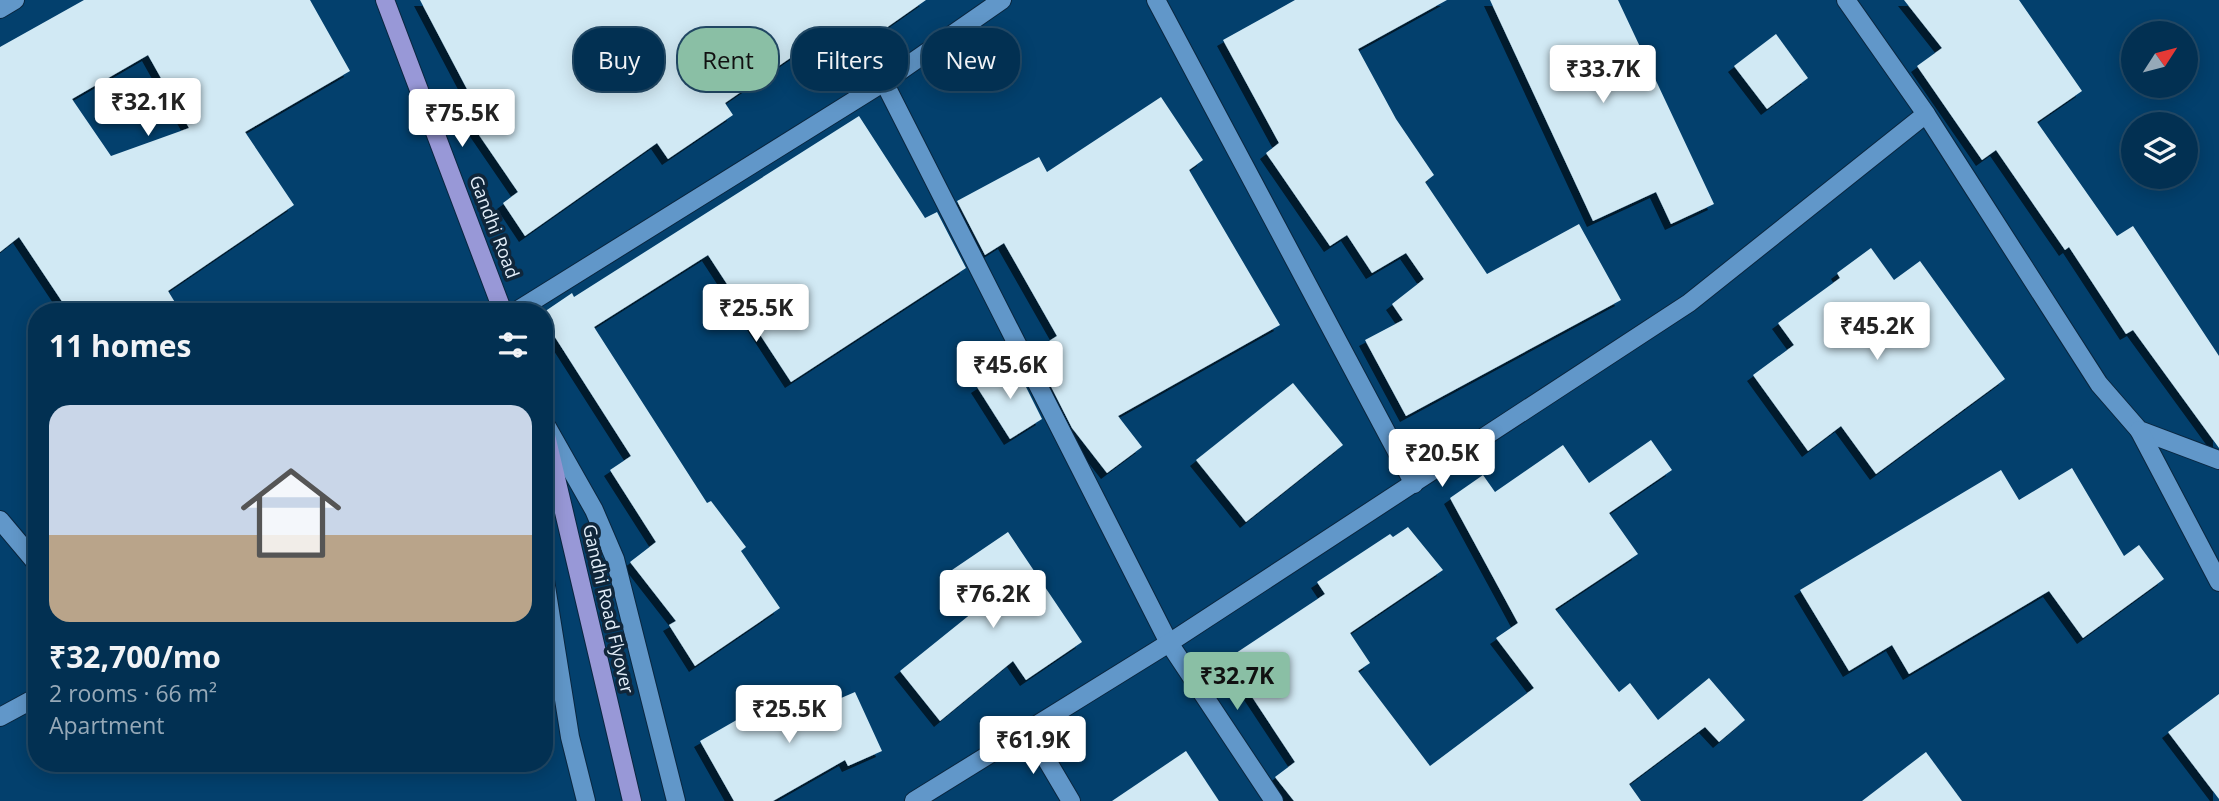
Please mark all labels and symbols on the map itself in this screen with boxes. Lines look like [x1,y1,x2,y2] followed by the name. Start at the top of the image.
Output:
[2121,21,2198,98] north arrow
[1546,46,1660,105] pin: ₹33.7K
[91,78,205,138] pin: ₹32.1K
[405,90,519,149] pin: ₹75.5K
[464,172,526,282] street label: Gandhi Road
[699,284,813,344] pin: ₹25.5K
[1820,302,1934,362] pin: ₹45.2K
[953,342,1067,401] pin: ₹45.6K
[1385,430,1499,489] pin: ₹20.5K
[578,522,640,696] street label: Gandhi Road Flyover
[936,570,1050,630] pin: ₹76.2K
[1180,652,1294,712] pin: ₹32.7K
[732,686,846,745] pin: ₹25.5K
[976,716,1090,776] pin: ₹61.9K

